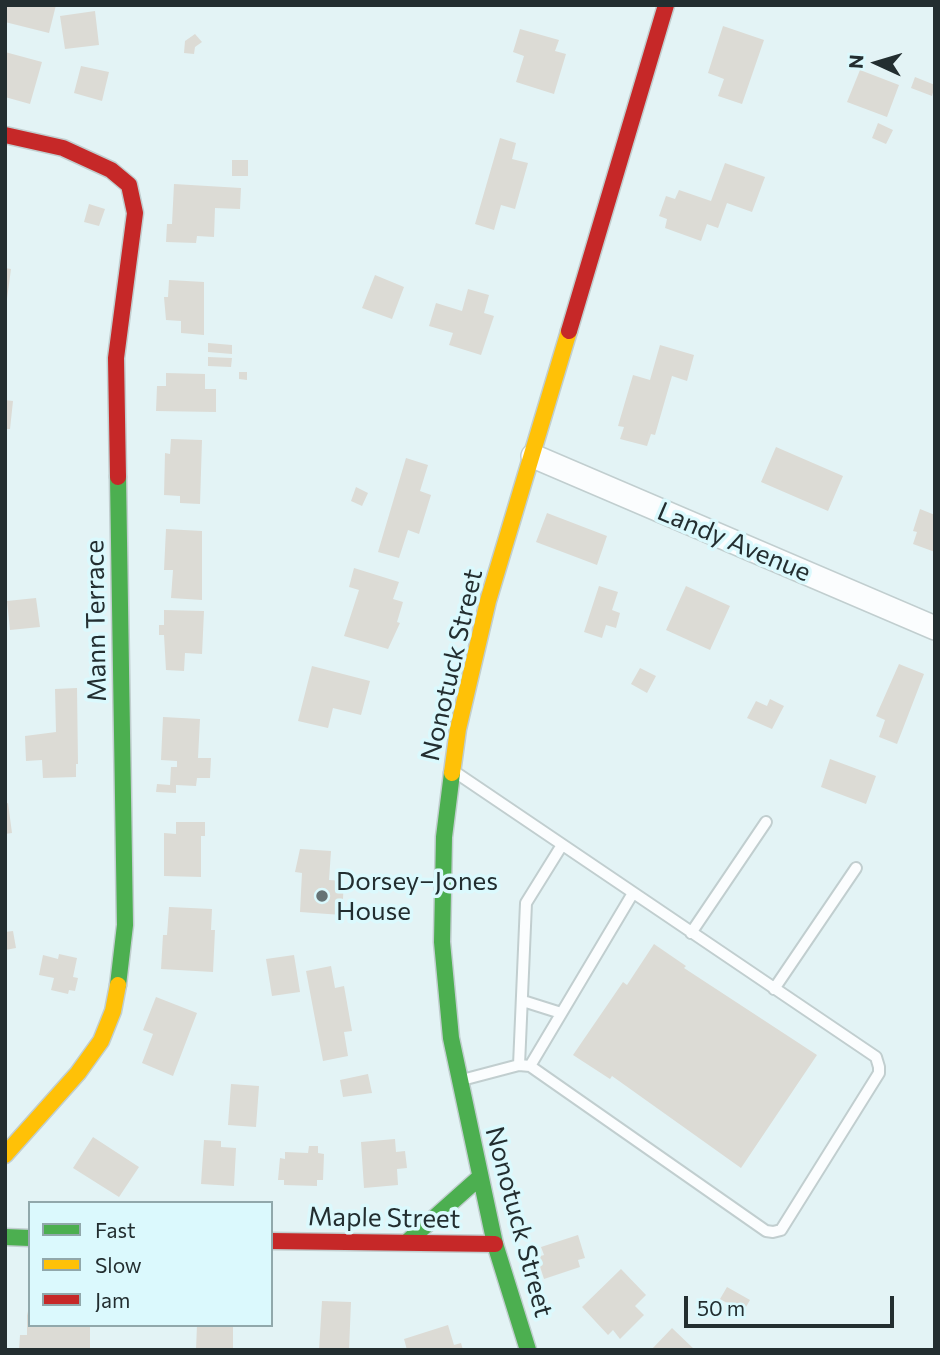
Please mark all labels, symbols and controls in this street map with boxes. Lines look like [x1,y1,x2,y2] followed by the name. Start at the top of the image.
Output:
[842,28,912,98] north arrow
[844,54,868,69] text: N
[653,496,815,588] street label: Landy Avenue
[79,540,113,702] street label: Mann Terrace
[415,566,489,764] street label: Nonotuck Street
[336,865,498,926] place label: Dorsey–Jones House
[314,888,330,904] marker: Dorsey–Jones House
[479,1123,559,1321] street label: Nonotuck Street
[28,1201,273,1327] legend
[308,1201,460,1235] street label: Maple Street
[95,1217,136,1242] text: Fast
[95,1252,142,1277] text: Slow
[688,1282,898,1326] scale bar
[95,1287,130,1312] text: Jam
[697,1295,745,1320] text: 50 m

